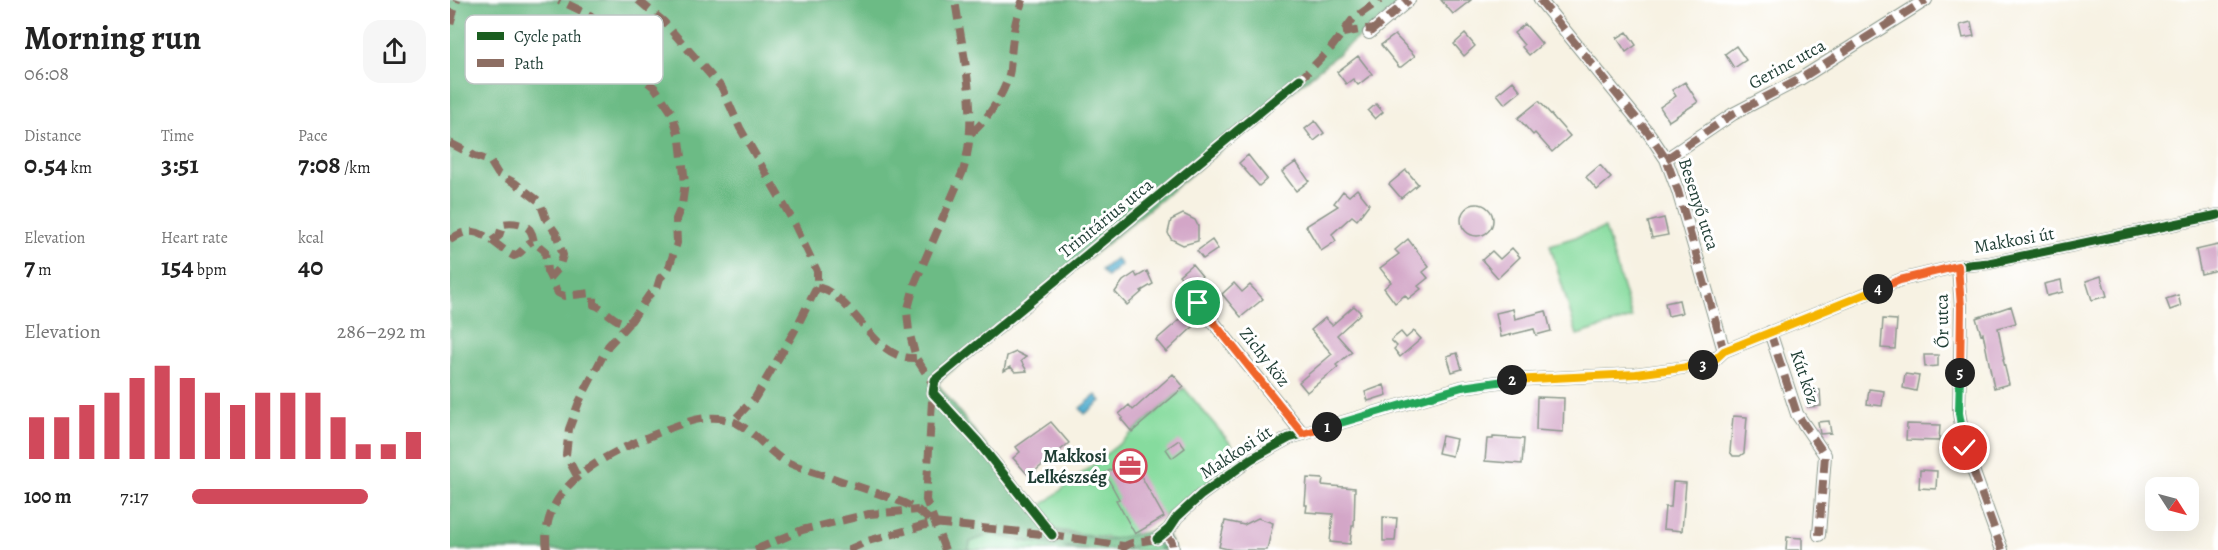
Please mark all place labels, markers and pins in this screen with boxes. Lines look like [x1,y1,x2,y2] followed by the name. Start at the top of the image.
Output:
[1863,274,1893,304] pin: 4
[1172,277,1223,328] pin
[1688,350,1718,380] pin: 3
[1945,358,1975,388] pin: 5
[1497,365,1527,395] pin: 2
[1312,412,1342,442] pin: 1
[1939,422,1990,473] pin
[1027,444,1108,489] place label: Makkosi Lelkészség
[1112,448,1148,484] office icon: Makkosi Lelkészség

